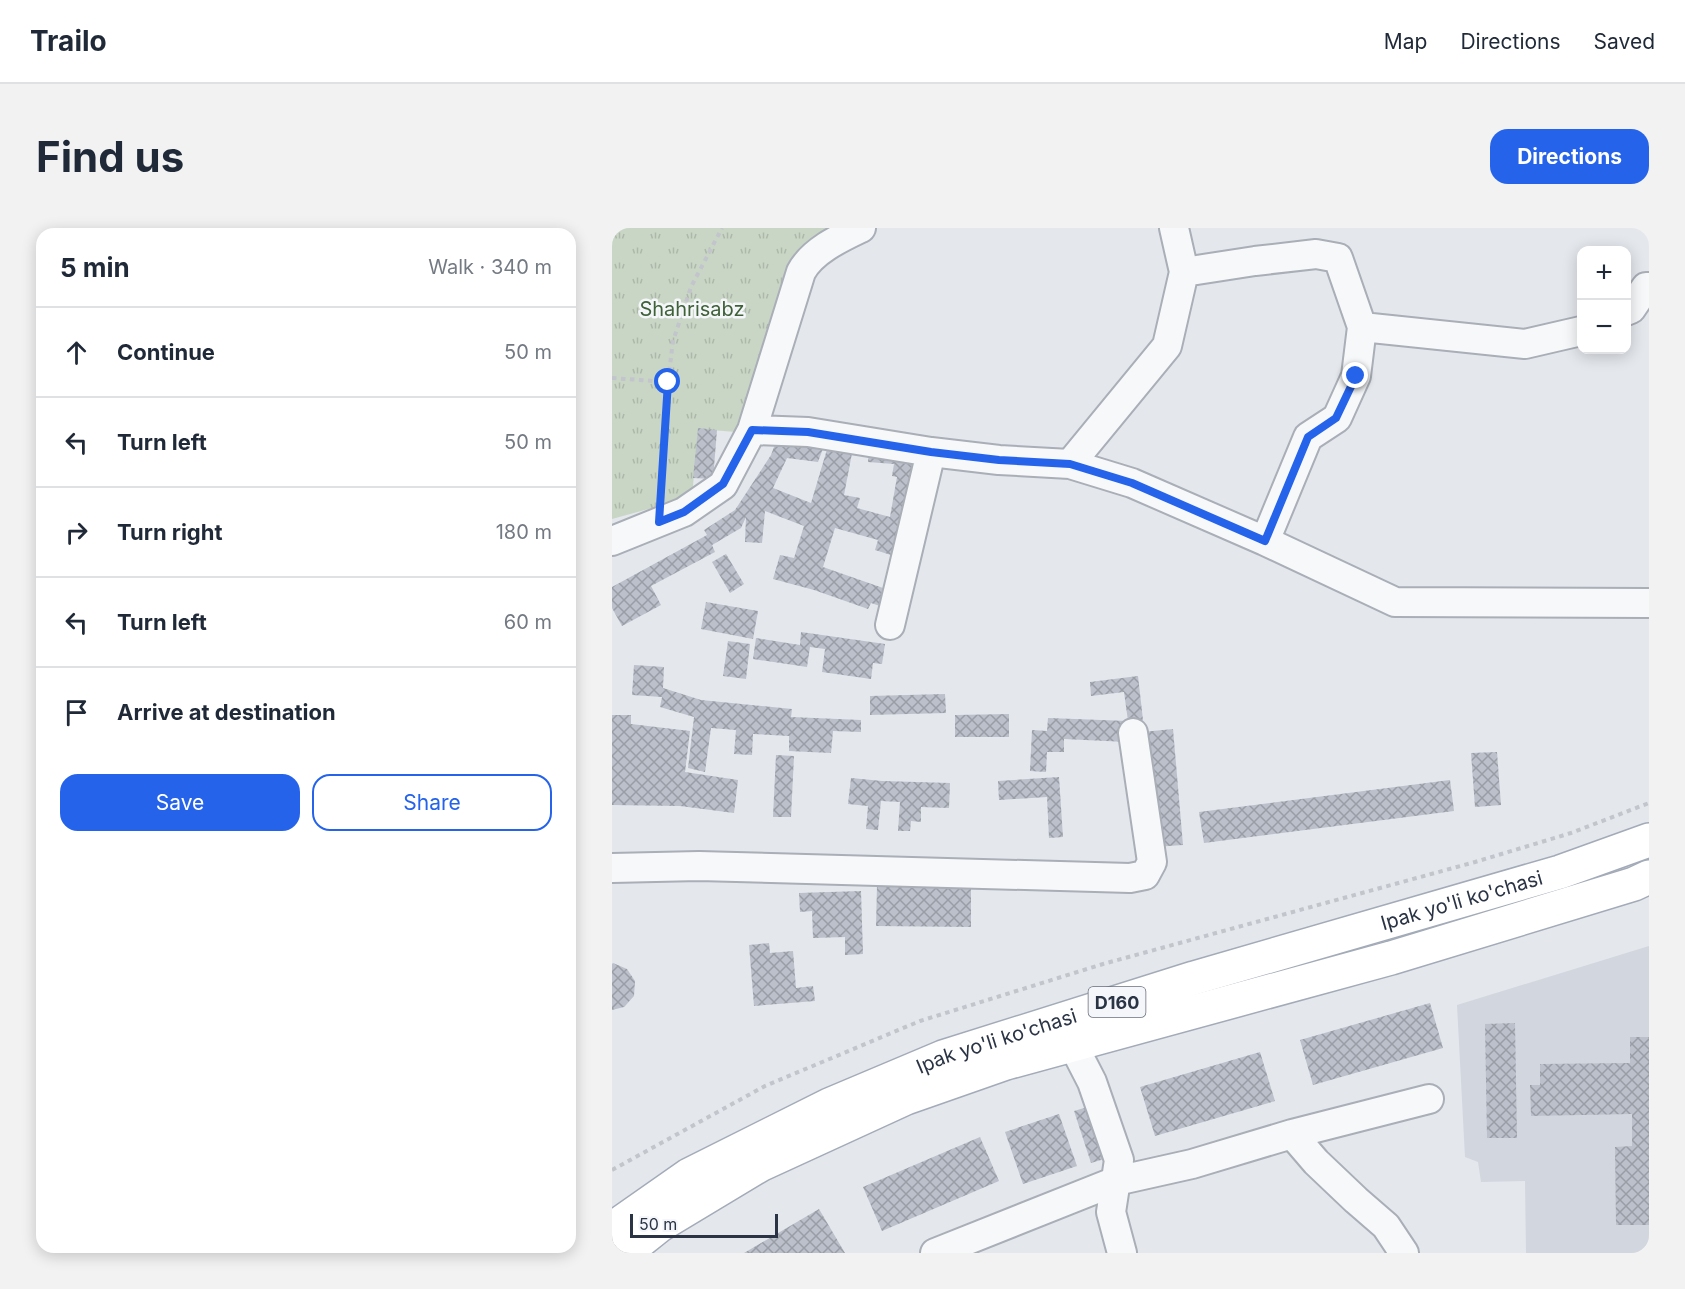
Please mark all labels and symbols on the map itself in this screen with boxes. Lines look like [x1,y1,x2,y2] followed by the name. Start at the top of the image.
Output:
[639,297,745,321] park label: Shahrisabz
[1342,362,1368,388] route end
[654,368,680,394] route start
[1378,866,1545,935] street label: Ipak yo'li ko'chasi
[1088,987,1146,1017] road number: D160
[913,1004,1080,1079] street label: Ipak yo'li ko'chasi
[630,1211,778,1238] scale bar

